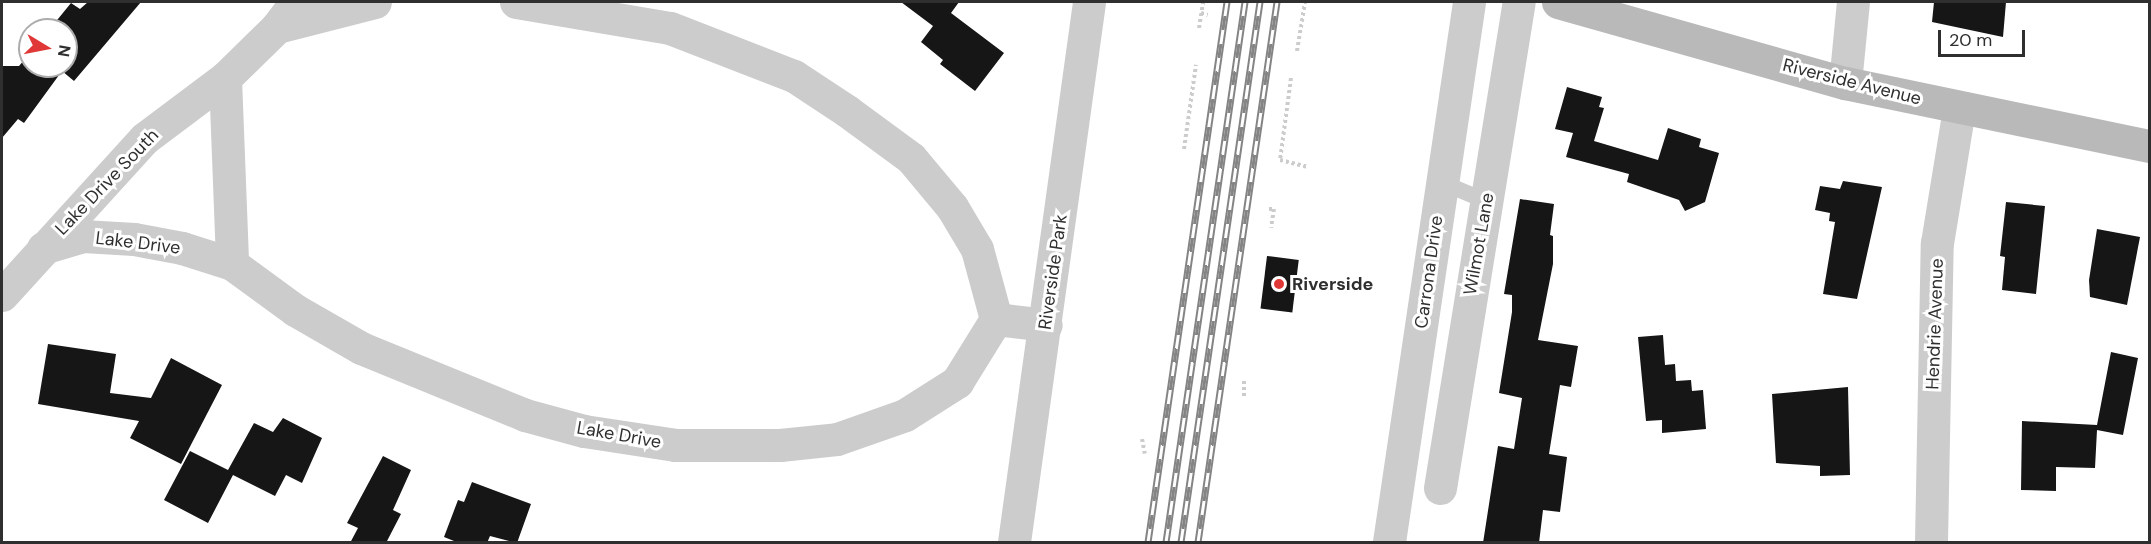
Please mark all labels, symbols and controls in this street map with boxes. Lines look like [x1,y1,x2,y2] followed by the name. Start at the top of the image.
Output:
[18,18,78,78] north arrow
[1941,18,2028,56] scale bar
[1949,28,1992,52] text: 20 m
[53,43,76,58] text: N
[1781,54,1923,110] street label: Riverside Avenue
[51,125,163,239] street label: Lake Drive South
[1459,191,1499,297] street label: Wilmot Lane
[1034,213,1072,331] street label: Riverside Park
[1410,214,1448,330] street label: Carrona Drive
[94,227,182,259] street label: Lake Drive
[1922,258,1948,390] street label: Hendrie Avenue
[1292,273,1373,295] place label: Riverside
[1270,275,1288,293] marker: Riverside
[575,417,663,453] street label: Lake Drive

